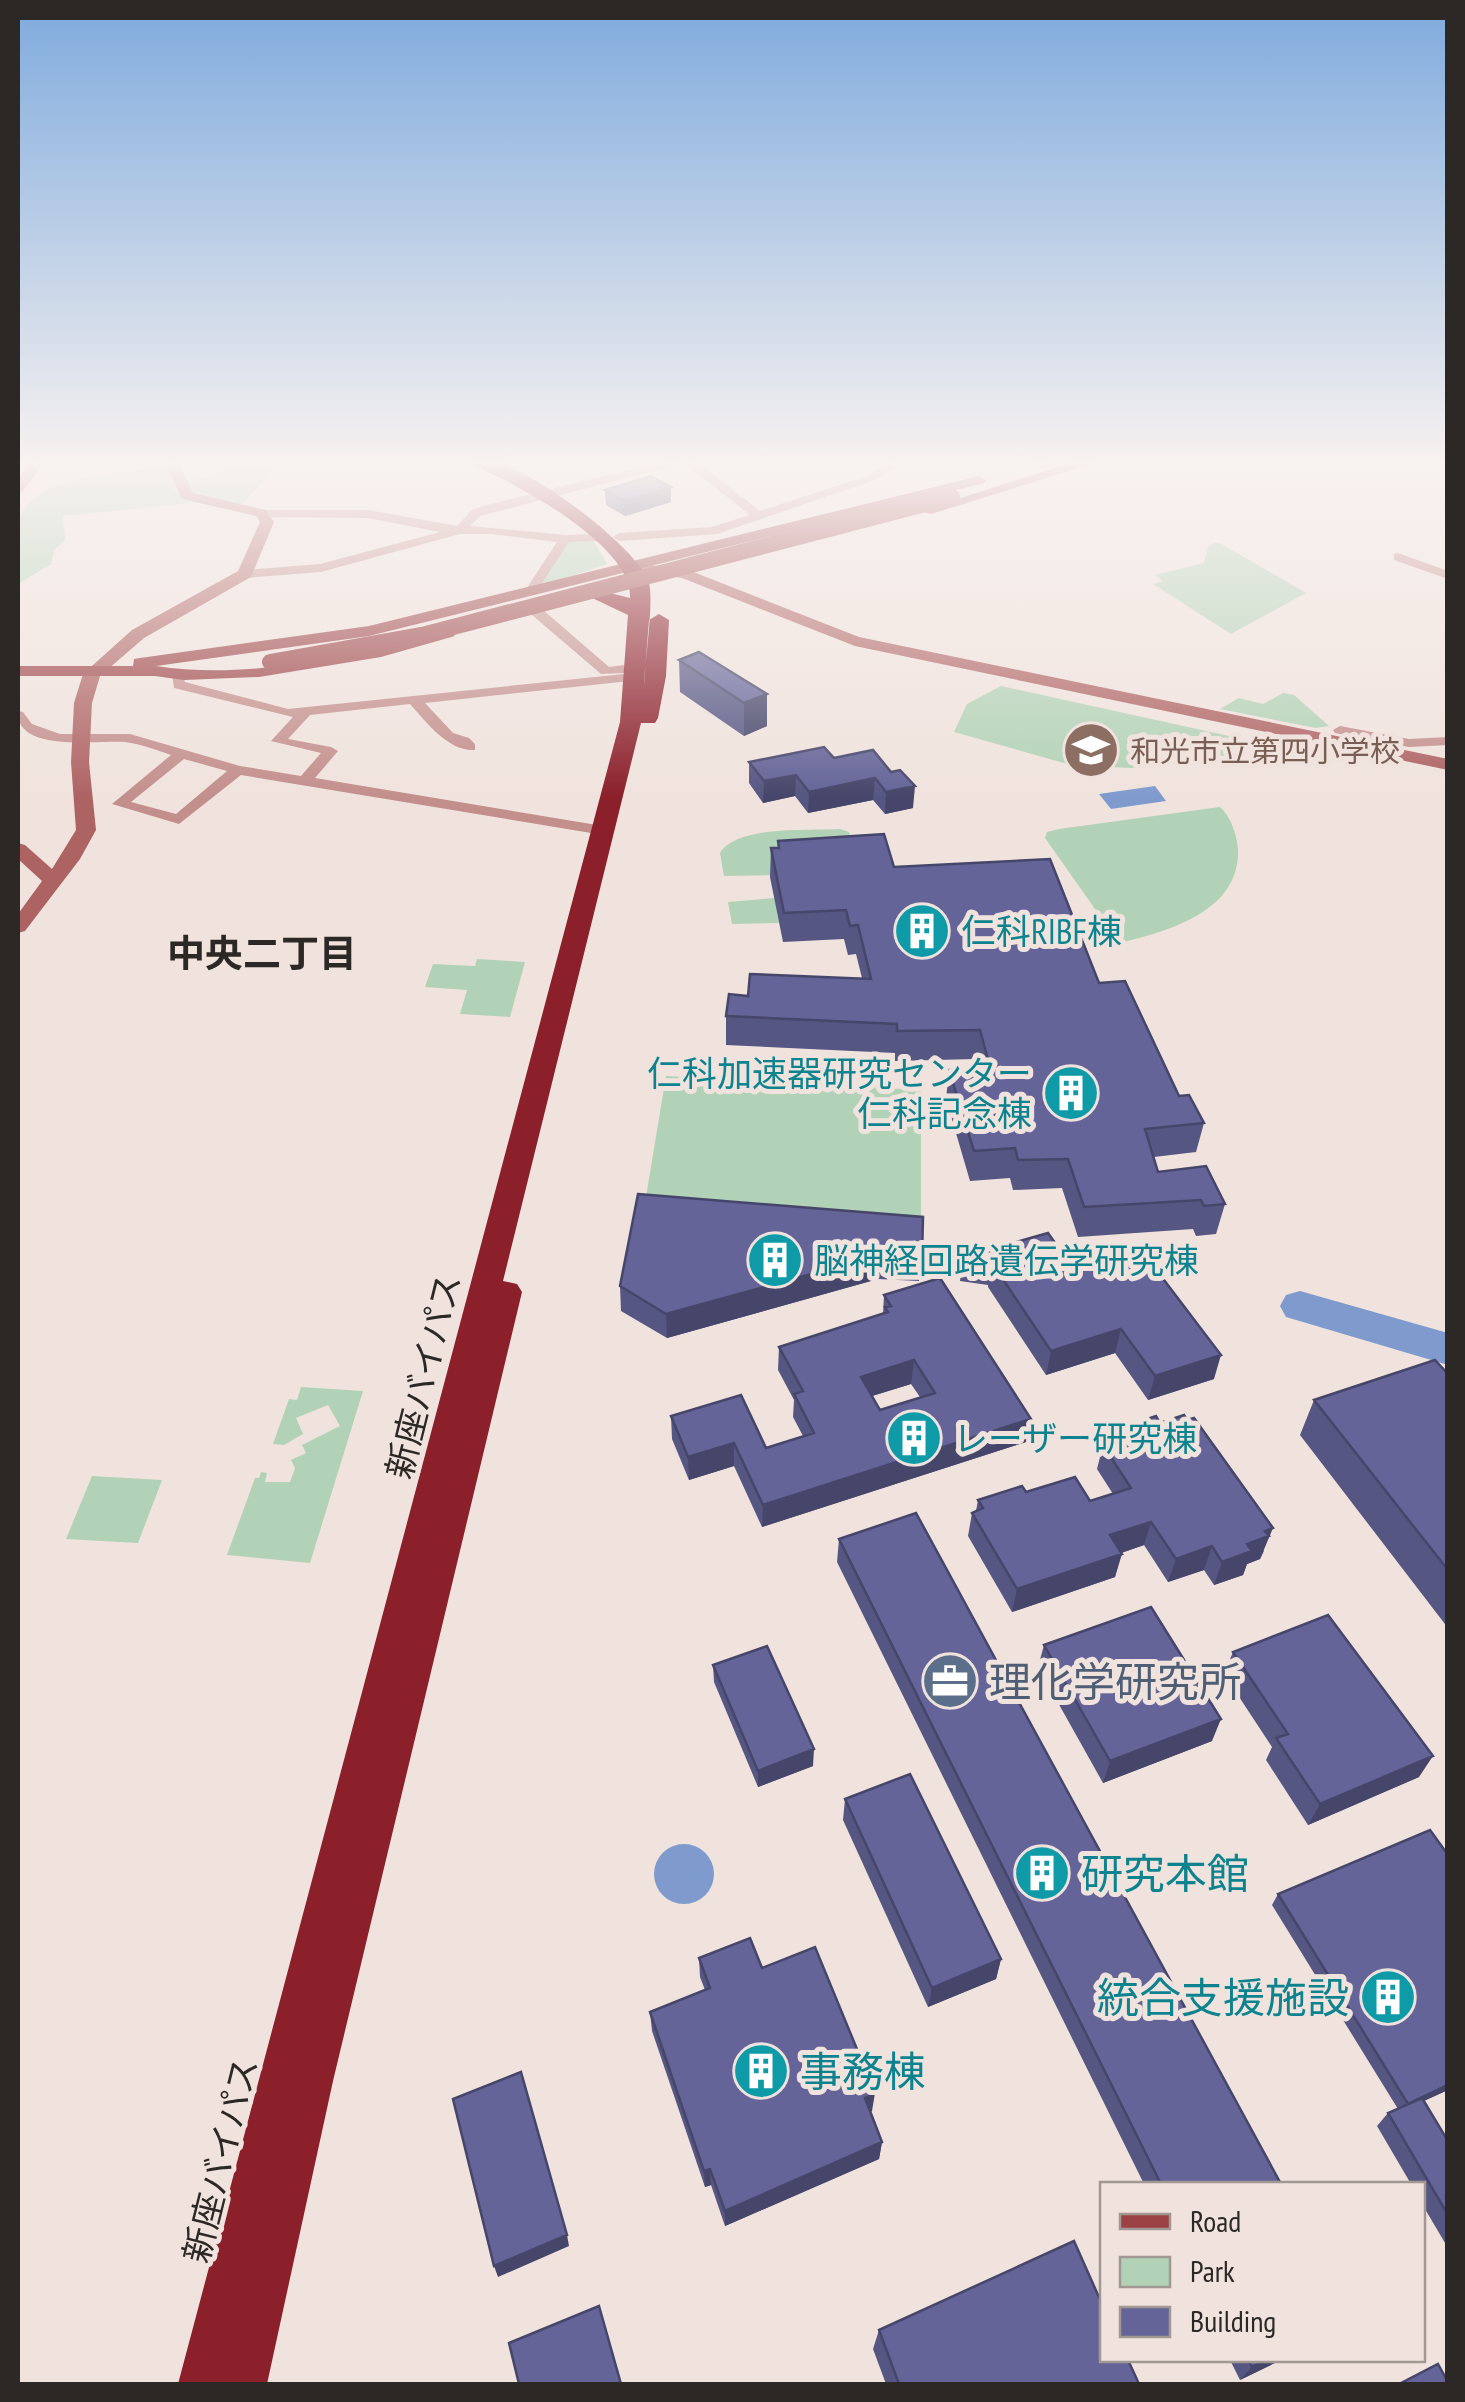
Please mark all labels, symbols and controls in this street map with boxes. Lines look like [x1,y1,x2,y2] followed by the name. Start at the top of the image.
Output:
[1061,720,1121,780] school or university icon: 和光市立第四小学校
[1130,731,1400,770] place label: 和光市立第四小学校
[892,901,952,961] building icon: 仁科RIBF棟
[961,908,1122,954] place label: 仁科RIBF棟
[167,928,357,977] district label: 中央二丁目
[647,1050,1032,1136] place label: 仁科加速器研究センター 仁科記念棟
[1041,1063,1101,1123] building icon: 仁科加速器研究センター 仁科記念棟
[745,1230,805,1290] building icon: 脳神経回路遺伝学研究棟
[814,1237,1199,1283] place label: 脳神経回路遺伝学研究棟
[375,1269,471,1483] street label: 新座バイパス
[884,1408,944,1468] building icon: レーザー研究棟
[953,1415,1197,1461] place label: レーザー研究棟
[920,1651,980,1711] office icon: 理化学研究所
[989,1654,1241,1709] place label: 理化学研究所
[1012,1843,1072,1903] building icon: 研究本館
[1081,1846,1249,1901] place label: 研究本館
[1358,1967,1418,2027] building icon: 統合支援施設
[1097,1970,1349,2025] place label: 統合支援施設
[731,2041,791,2101] building icon: 事務棟
[800,2044,926,2099] place label: 事務棟
[172,2053,268,2267] street label: 新座バイパス
[1100,2182,1425,2362] legend
[1190,2201,1241,2240] text: Road
[1190,2251,1235,2290] text: Park
[1190,2301,1276,2340] text: Building

